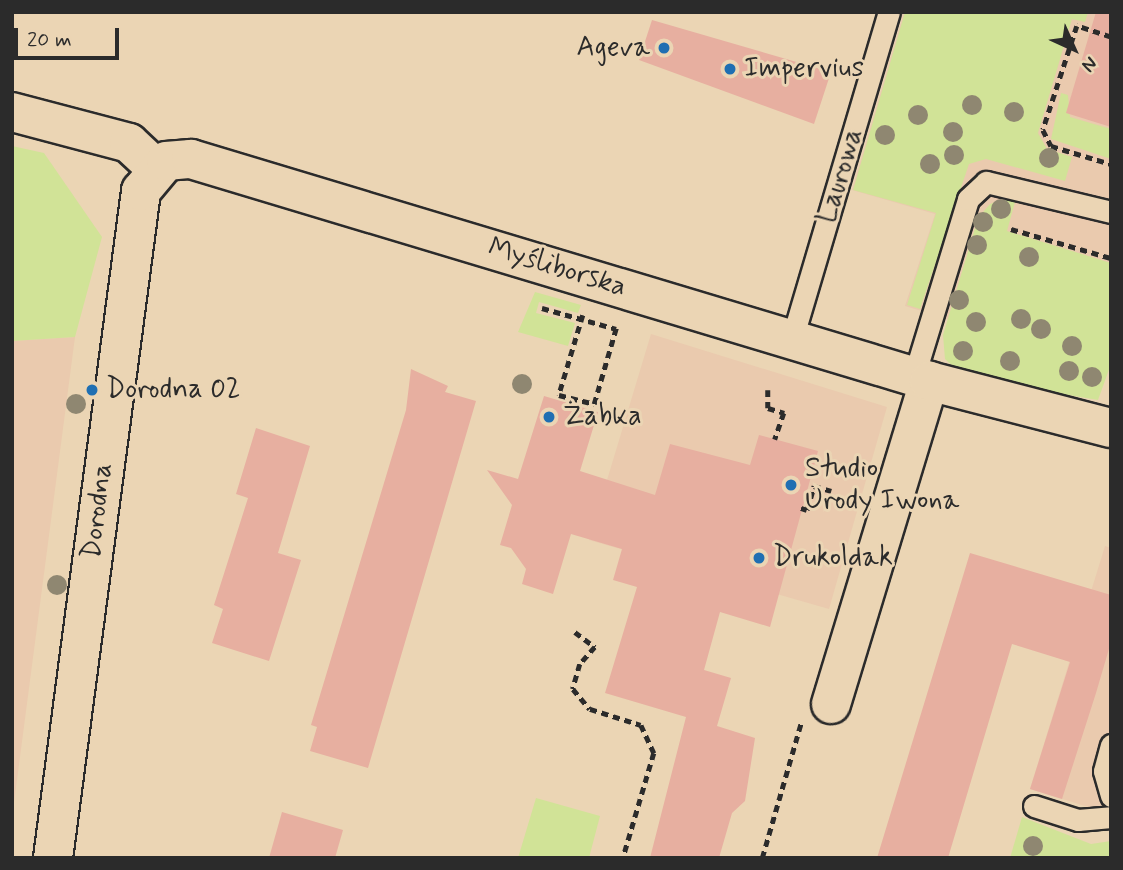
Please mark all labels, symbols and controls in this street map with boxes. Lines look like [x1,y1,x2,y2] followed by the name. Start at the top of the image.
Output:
[18,14,122,58] scale bar
[1039,14,1109,84] north arrow
[27,26,72,54] text: 20 m
[576,31,650,65] place label: Ageva
[656,40,672,56] marker: Ageva
[1076,51,1103,78] text: N
[744,52,864,86] place label: Impervius
[722,61,738,77] marker: Impervius
[811,124,871,228] street label: Laurowa
[484,231,630,305] street label: Myśliborska
[106,373,241,407] place label: Dorodna 02
[84,382,100,398] marker: Dorodna 02
[563,400,642,434] place label: Żabka
[541,409,557,425] marker: Żabka
[805,452,957,518] place label: Studio Urody Iwona
[75,461,121,561] street label: Dorodna
[783,477,799,493] marker: Studio Urody Iwona
[773,541,893,575] place label: Drukoldak
[751,550,767,566] marker: Drukoldak

